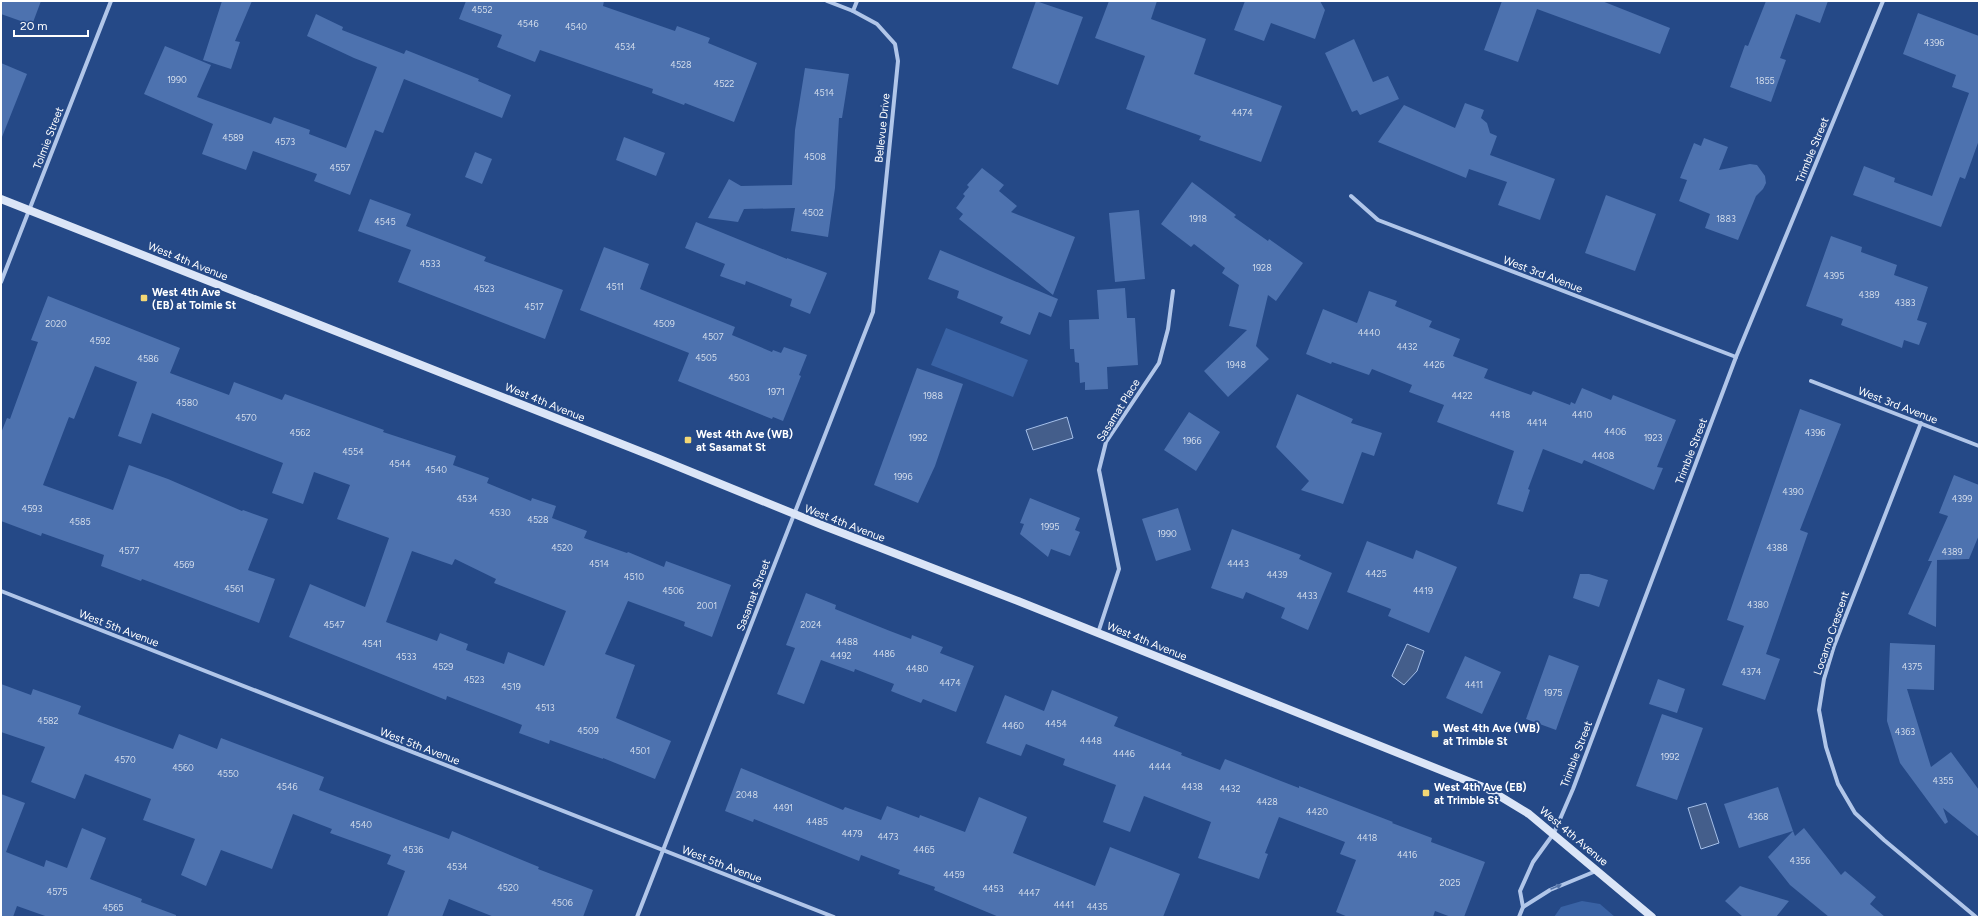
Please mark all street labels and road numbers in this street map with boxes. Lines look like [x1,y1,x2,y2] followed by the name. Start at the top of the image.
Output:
[872,93,893,163] street label: Bellevue Drive
[31,105,66,171] street label: Tolmie Street
[1793,115,1832,185] street label: Trimble Street
[146,239,230,283] street label: West 4th Avenue
[1501,253,1584,296] street label: West 3rd Avenue
[1094,377,1143,444] street label: Sasamat Place
[503,380,587,424] street label: West 4th Avenue
[1856,384,1939,427] street label: West 3rd Avenue
[1673,416,1710,486] street label: Trimble Street
[803,502,887,545] street label: West 4th Avenue
[734,557,773,633] street label: Sasamat Street
[1811,590,1852,677] street label: Locarno Crescent
[77,607,161,650] street label: West 5th Avenue
[1105,619,1189,663] street label: West 4th Avenue
[1558,719,1595,789] street label: Trimble Street
[378,725,462,768] street label: West 5th Avenue
[1537,804,1610,869] street label: West 4th Avenue
[680,843,764,886] street label: West 5th Avenue

